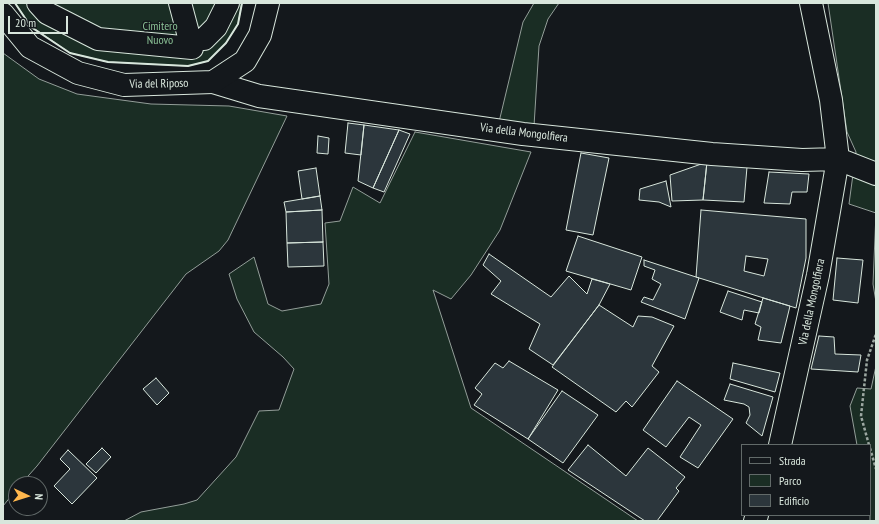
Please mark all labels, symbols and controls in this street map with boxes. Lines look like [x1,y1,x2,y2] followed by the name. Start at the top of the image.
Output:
[10,8,70,34] scale bar
[15,15,36,30] text: 20 m
[142,20,178,48] park label: Cimitero Nuovo
[129,76,189,92] street label: Via del Riposo
[479,120,569,146] street label: Via della Mongolfiera
[796,257,828,347] street label: Via della Mongolfiera
[741,444,871,516] legend
[779,453,806,468] text: Strada
[779,473,801,488] text: Parco
[8,476,48,516] north arrow
[32,493,46,500] text: N
[779,493,809,508] text: Edificio

